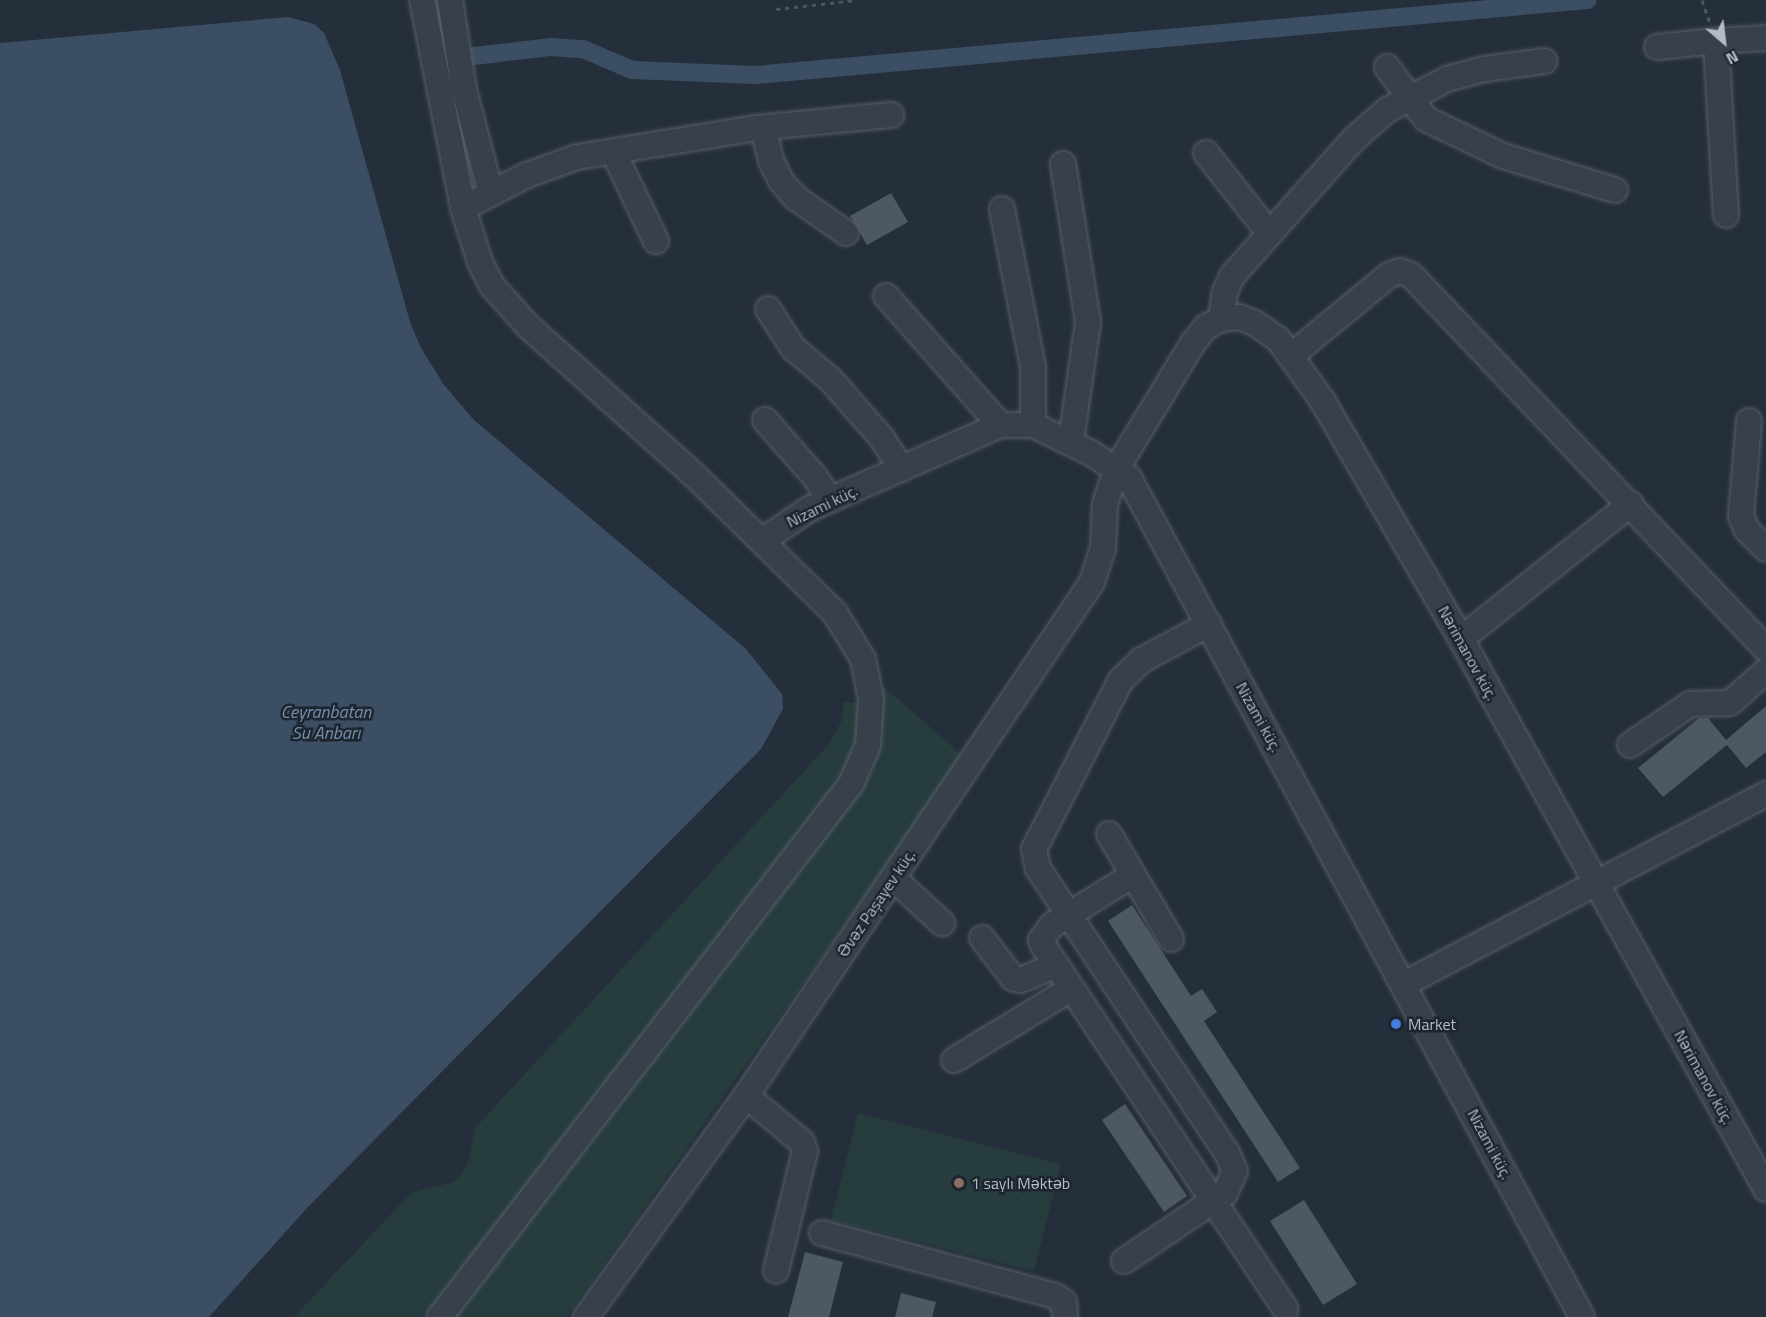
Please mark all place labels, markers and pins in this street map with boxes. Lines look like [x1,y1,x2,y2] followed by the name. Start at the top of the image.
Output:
[1408,1014,1456,1034] place label: Market
[1389,1017,1403,1031] marker: Market
[971,1173,1070,1193] place label: 1 saylı Məktəb
[952,1176,966,1190] marker: 1 saylı Məktəb

